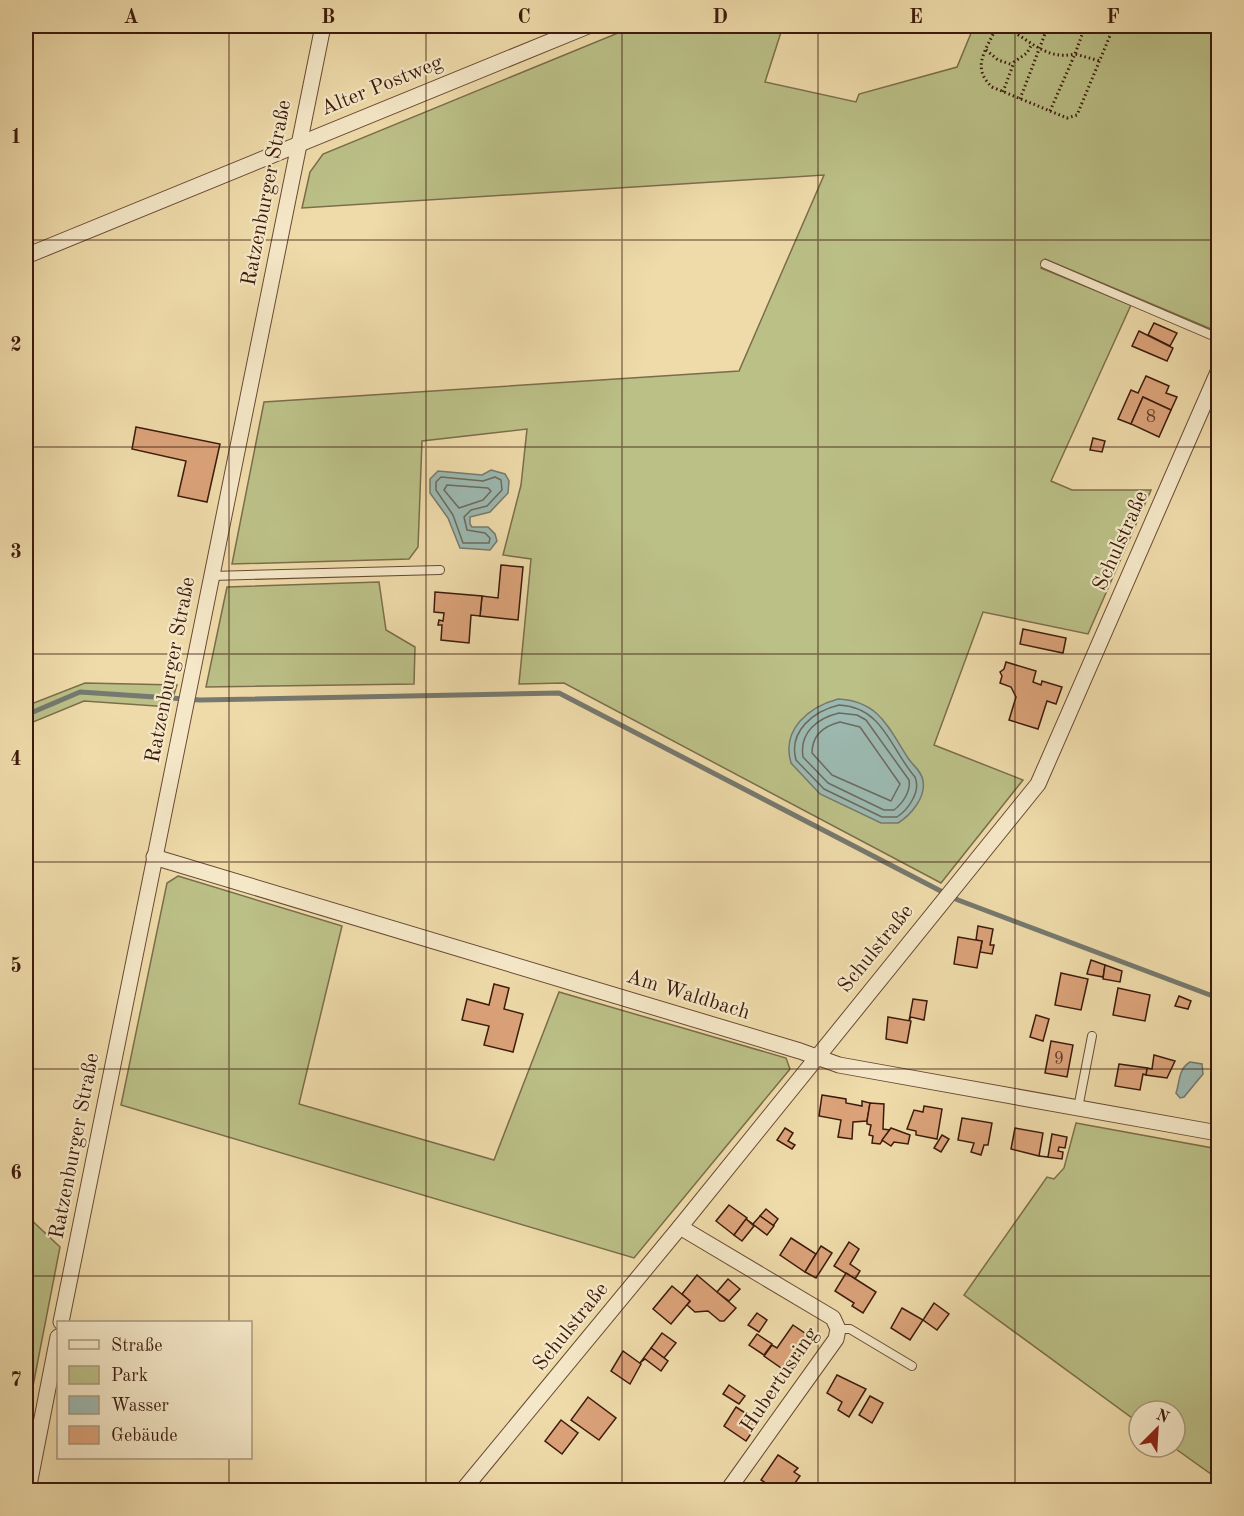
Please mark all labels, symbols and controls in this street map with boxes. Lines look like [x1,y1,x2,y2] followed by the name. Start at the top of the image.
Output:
[123,8,139,28] text: A
[321,8,335,28] text: B
[517,8,531,28] text: C
[712,8,728,28] text: D
[909,8,923,28] text: E
[1106,8,1120,28] text: F
[318,52,447,120] street label: Alter Postweg
[239,98,295,288] street label: Ratzenburger Straße
[10,128,22,148] text: 1
[10,336,22,356] text: 2
[1146,408,1156,426] house number: 8
[1090,488,1152,594] street label: Schulstraße
[10,543,22,563] text: 3
[143,575,199,765] street label: Ratzenburger Straße
[10,750,22,770] text: 4
[834,901,918,997] street label: Schulstraße
[10,956,22,977] text: 5
[624,966,752,1024] street label: Am Waldbach
[1054,1050,1064,1068] house number: 9
[47,1051,103,1241] street label: Ratzenburger Straße
[10,1164,22,1184] text: 6
[529,1279,613,1375] street label: Schulstraße
[57,1321,252,1459] legend
[737,1323,823,1436] street label: Hubertusring
[111,1337,162,1355] text: Straße
[111,1367,148,1385] text: Park
[10,1371,22,1391] text: 7
[111,1397,170,1415] text: Wasser
[1127,1399,1187,1459] north arrow
[1153,1407,1172,1427] text: N
[111,1427,178,1445] text: Gebäude

